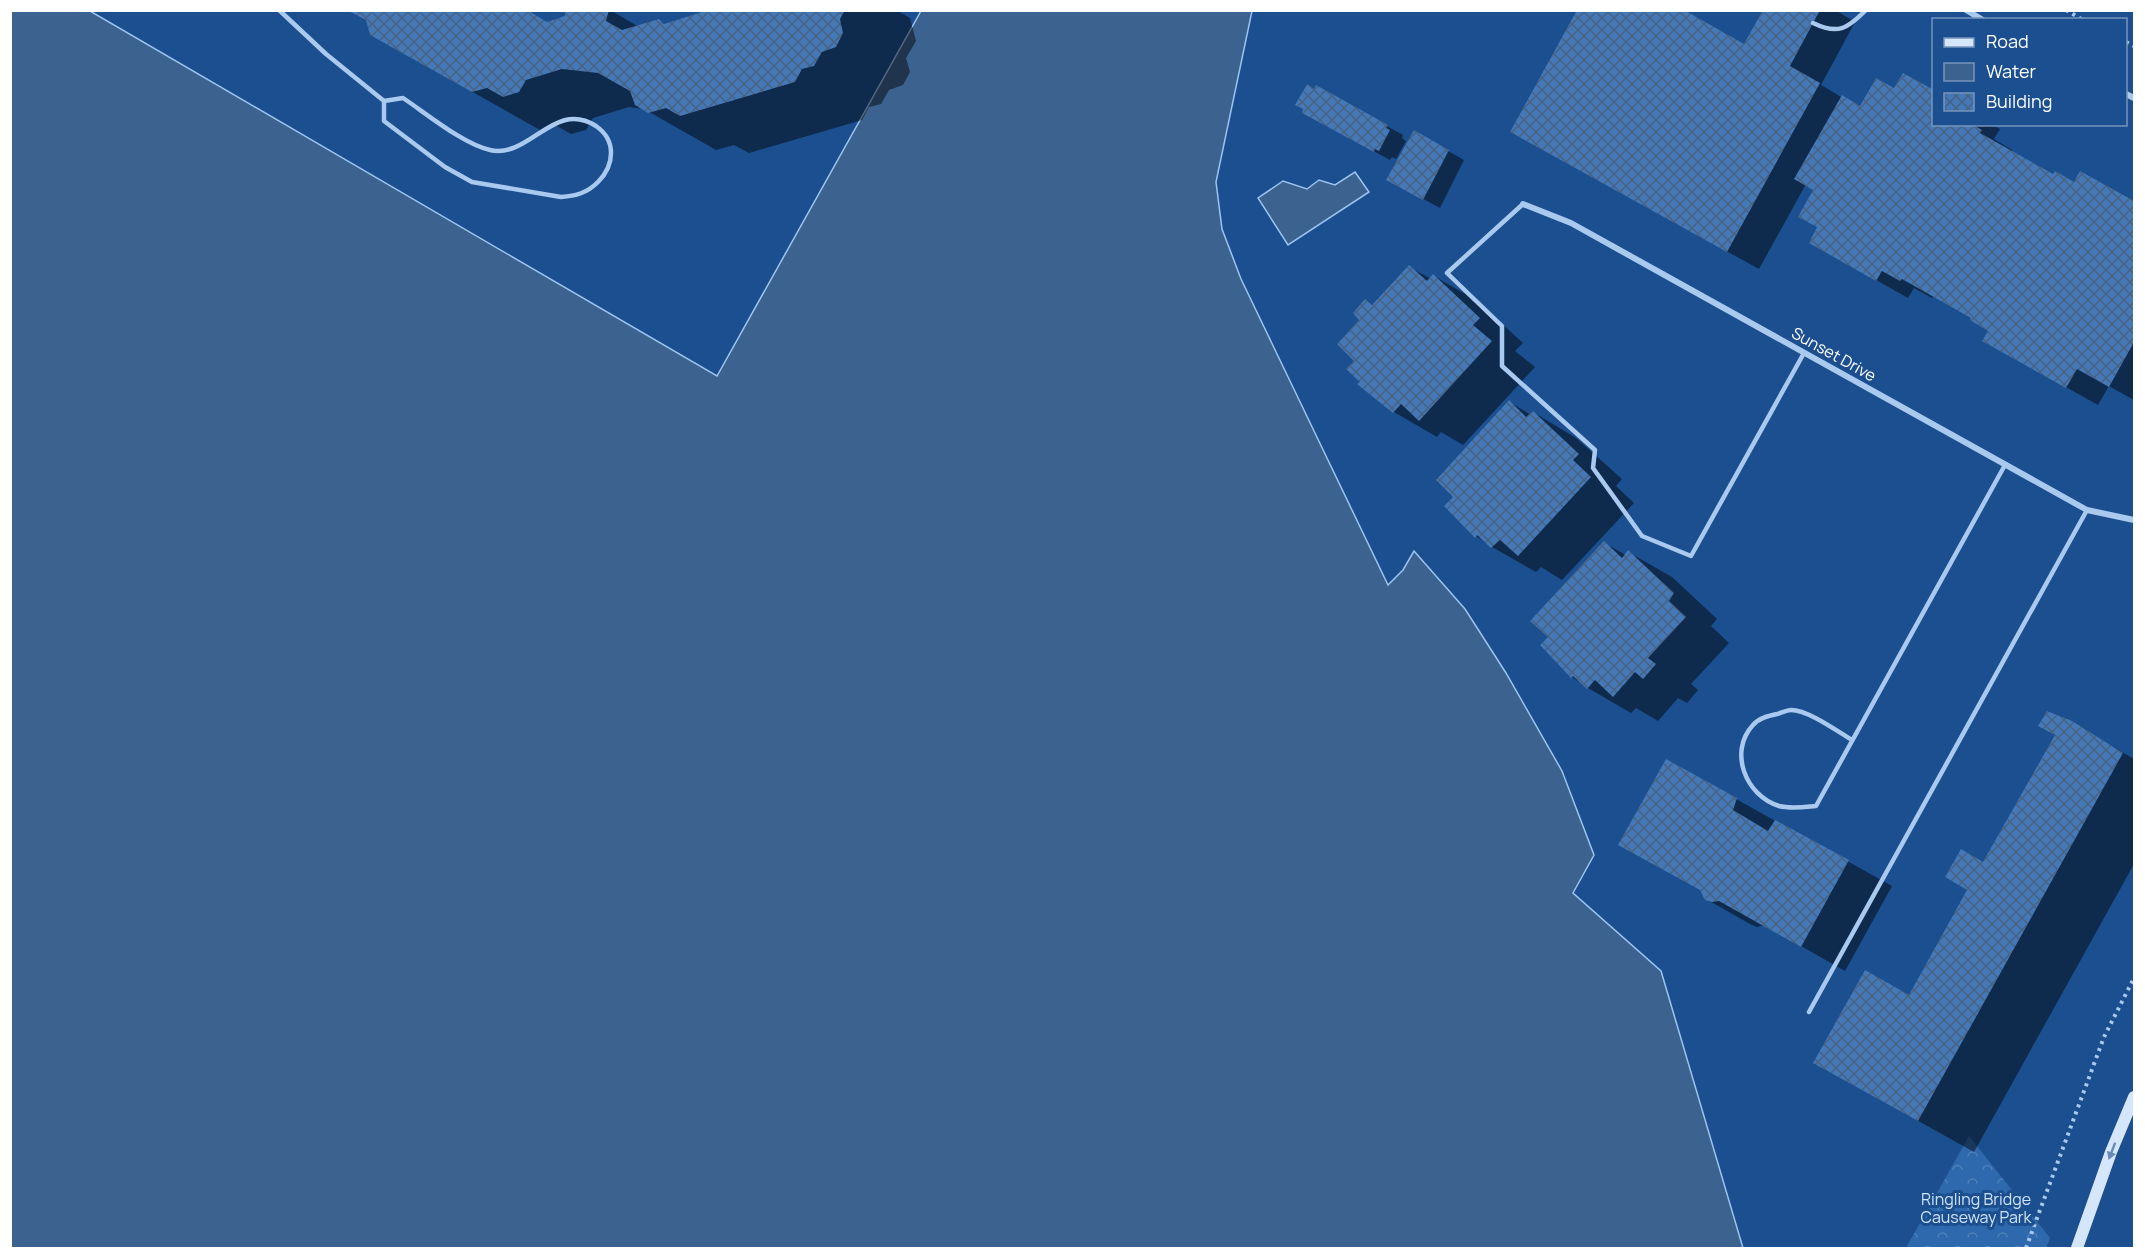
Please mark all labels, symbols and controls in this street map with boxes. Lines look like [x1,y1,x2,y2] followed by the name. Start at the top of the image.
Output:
[1932,18,2127,126] legend
[1986,29,2029,53] text: Road
[1986,59,2036,83] text: Water
[1986,89,2052,113] text: Building
[1788,322,1880,386] street label: Sunset Drive
[2107,1142,2116,1160] one-way arrow
[1920,1188,2033,1228] park label: Ringling Bridge Causeway Park

